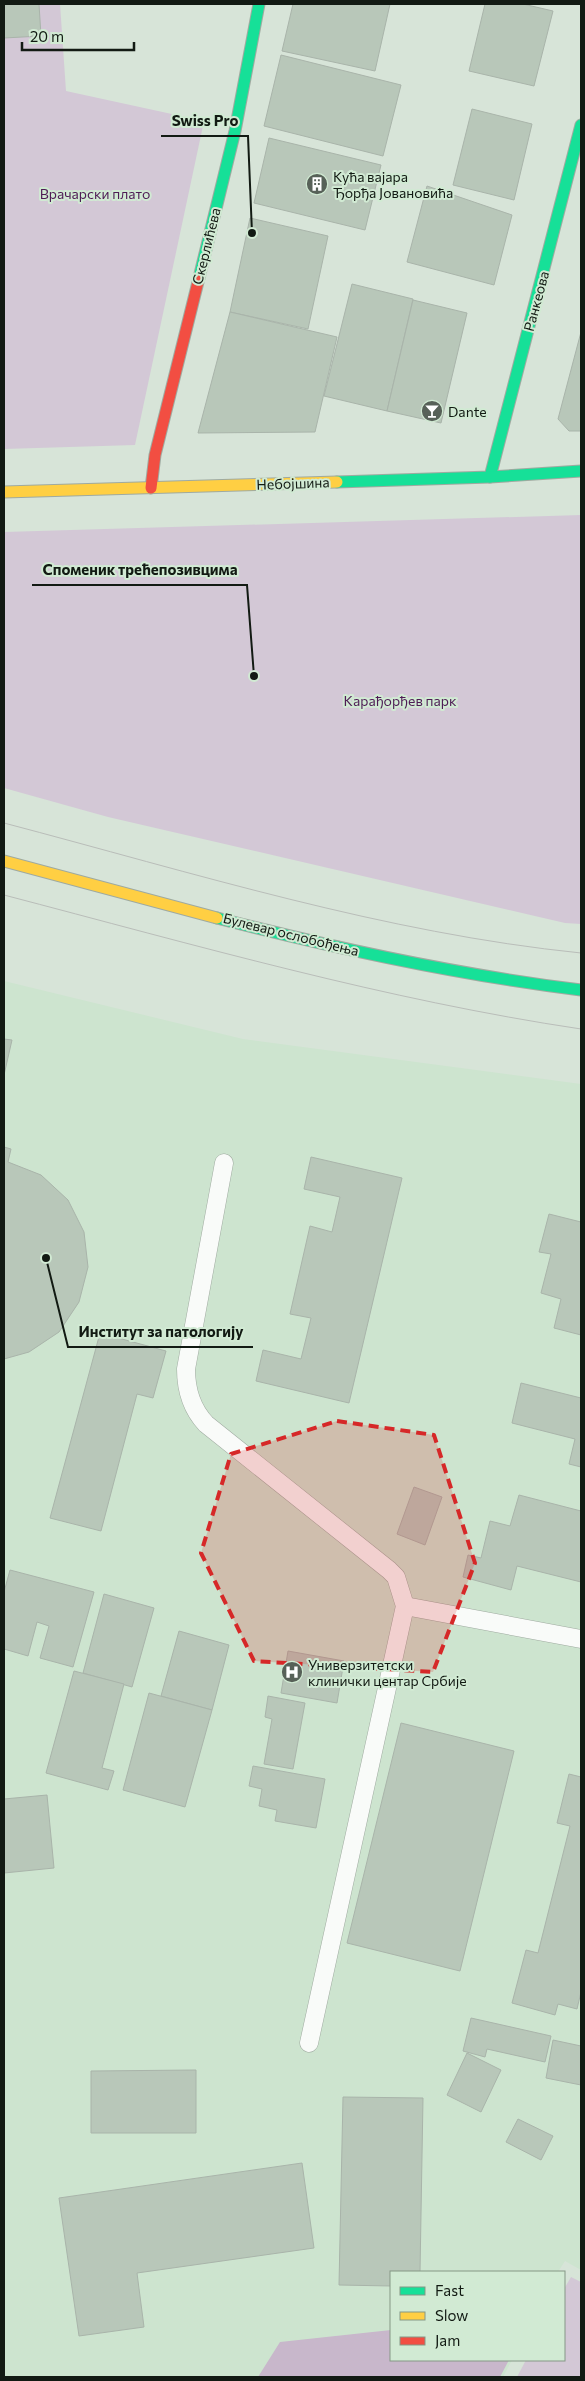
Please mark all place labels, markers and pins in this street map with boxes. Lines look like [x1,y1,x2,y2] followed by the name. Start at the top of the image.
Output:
[161,106,248,136] callout: Swiss Pro
[333,168,453,201] place label: Кућа вајара Ђорђа Јовановића
[305,172,329,196] building icon: Кућа вајара Ђорђа Јовановића
[420,399,444,423] bar icon: Dante
[448,403,487,420] place label: Dante
[32,555,247,585] callout: Споменик трећепозивцима
[68,1317,253,1347] callout: Институт за патологију
[308,1656,467,1689] place label: Универзитетски клинички центар Србије
[280,1660,304,1684] hospital icon: Универзитетски клинички центар Србије

